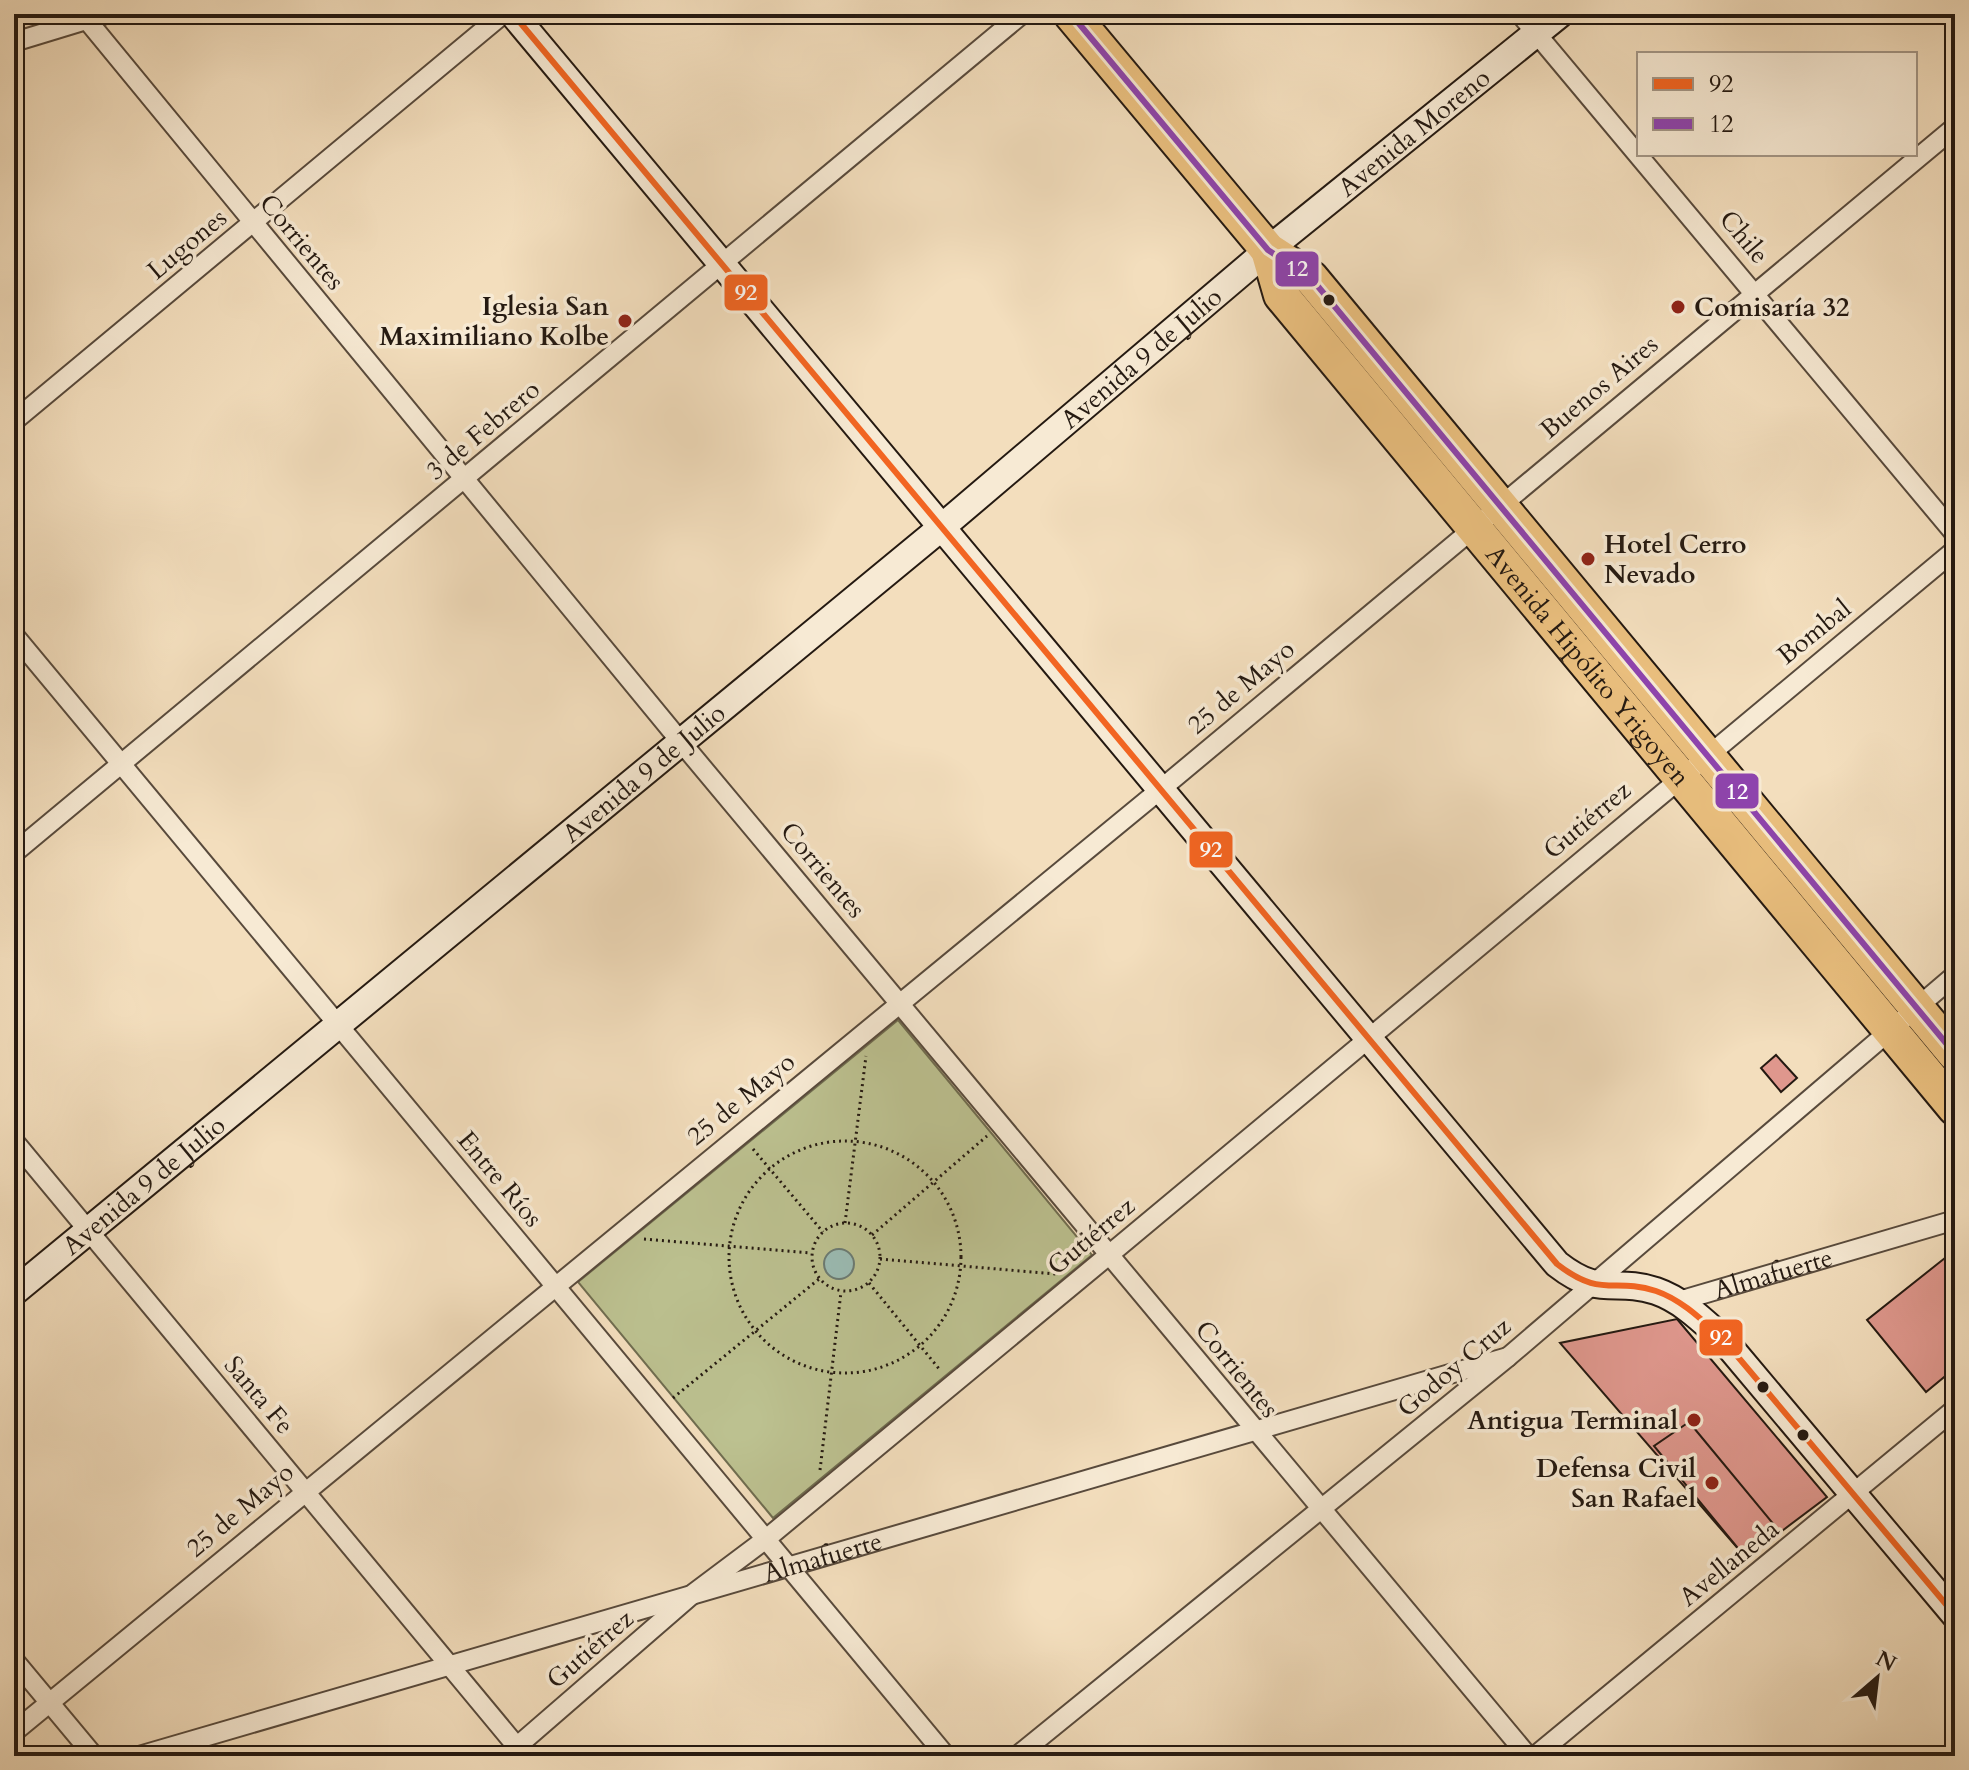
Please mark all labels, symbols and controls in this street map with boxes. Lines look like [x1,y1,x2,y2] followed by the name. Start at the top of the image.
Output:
[1637,52,1917,156] legend
[1330,60,1497,204] street label: Avenida Moreno
[1709,68,1734,101] text: 92
[1709,108,1734,141] text: 12
[251,187,353,297] street label: Corrientes
[140,200,234,288] street label: Lugones
[1711,203,1777,271] street label: Chile
[1274,250,1320,288] line badge: 12
[1286,254,1308,284] text: 12
[723,273,769,312] line badge: 92
[735,278,757,308] text: 92
[1053,279,1229,436] street label: Avenida 9 de Julio
[379,289,609,354] place label: Iglesia San Maximiliano Kolbe
[1694,290,1849,325] place label: Comisaría 32
[1321,292,1337,308] unlabelled marker
[1669,298,1687,316] marker: Comisaría 32
[616,312,634,330] marker: Iglesia San Maximiliano Kolbe
[1533,327,1665,447] street label: Buenos Aires
[419,372,547,488] street label: 3 de Febrero
[1604,527,1747,592] place label: Hotel Cerro Nevado
[1478,538,1698,793] street label: Avenida Hipólito Yrigoyen
[1579,550,1597,568] marker: Hotel Cerro Nevado
[1770,591,1859,673] street label: Bombal
[1180,632,1302,742] street label: 25 de Mayo
[555,695,733,851] street label: Avenida 9 de Julio
[1714,772,1760,810] line badge: 12
[1536,773,1639,867] street label: Gutiérrez
[1726,777,1748,807] text: 12
[772,815,874,925] street label: Corrientes
[1188,830,1234,869] line badge: 92
[1200,835,1222,865] text: 92
[680,1045,802,1153] street label: 25 de Mayo
[55,1107,233,1263] street label: Avenida 9 de Julio
[450,1124,550,1234] street label: Entre Ríos
[1040,1189,1143,1283] street label: Gutiérrez
[1710,1239,1836,1307] street label: Almafuerte
[1390,1309,1519,1425] street label: Godoy Cruz
[1187,1313,1287,1425] street label: Corrientes
[1698,1318,1744,1357] line badge: 92
[1710,1323,1732,1353] text: 92
[216,1348,302,1442] street label: Santa Fe
[1755,1379,1771,1395] unlabelled marker
[1467,1403,1678,1438] place label: Antigua Terminal
[1685,1411,1703,1429] marker: Antigua Terminal
[1795,1427,1811,1443] unlabelled marker
[1536,1451,1696,1516] place label: Defensa Civil San Rafael
[179,1455,301,1565] street label: 25 de Mayo
[1703,1474,1721,1492] marker: Defensa Civil San Rafael
[1672,1512,1786,1614] street label: Avellaneda
[759,1523,886,1591] street label: Almafuerte
[539,1601,641,1697] street label: Gutiérrez
[1837,1638,1917,1718] north arrow
[1870,1643,1901,1679] text: N

